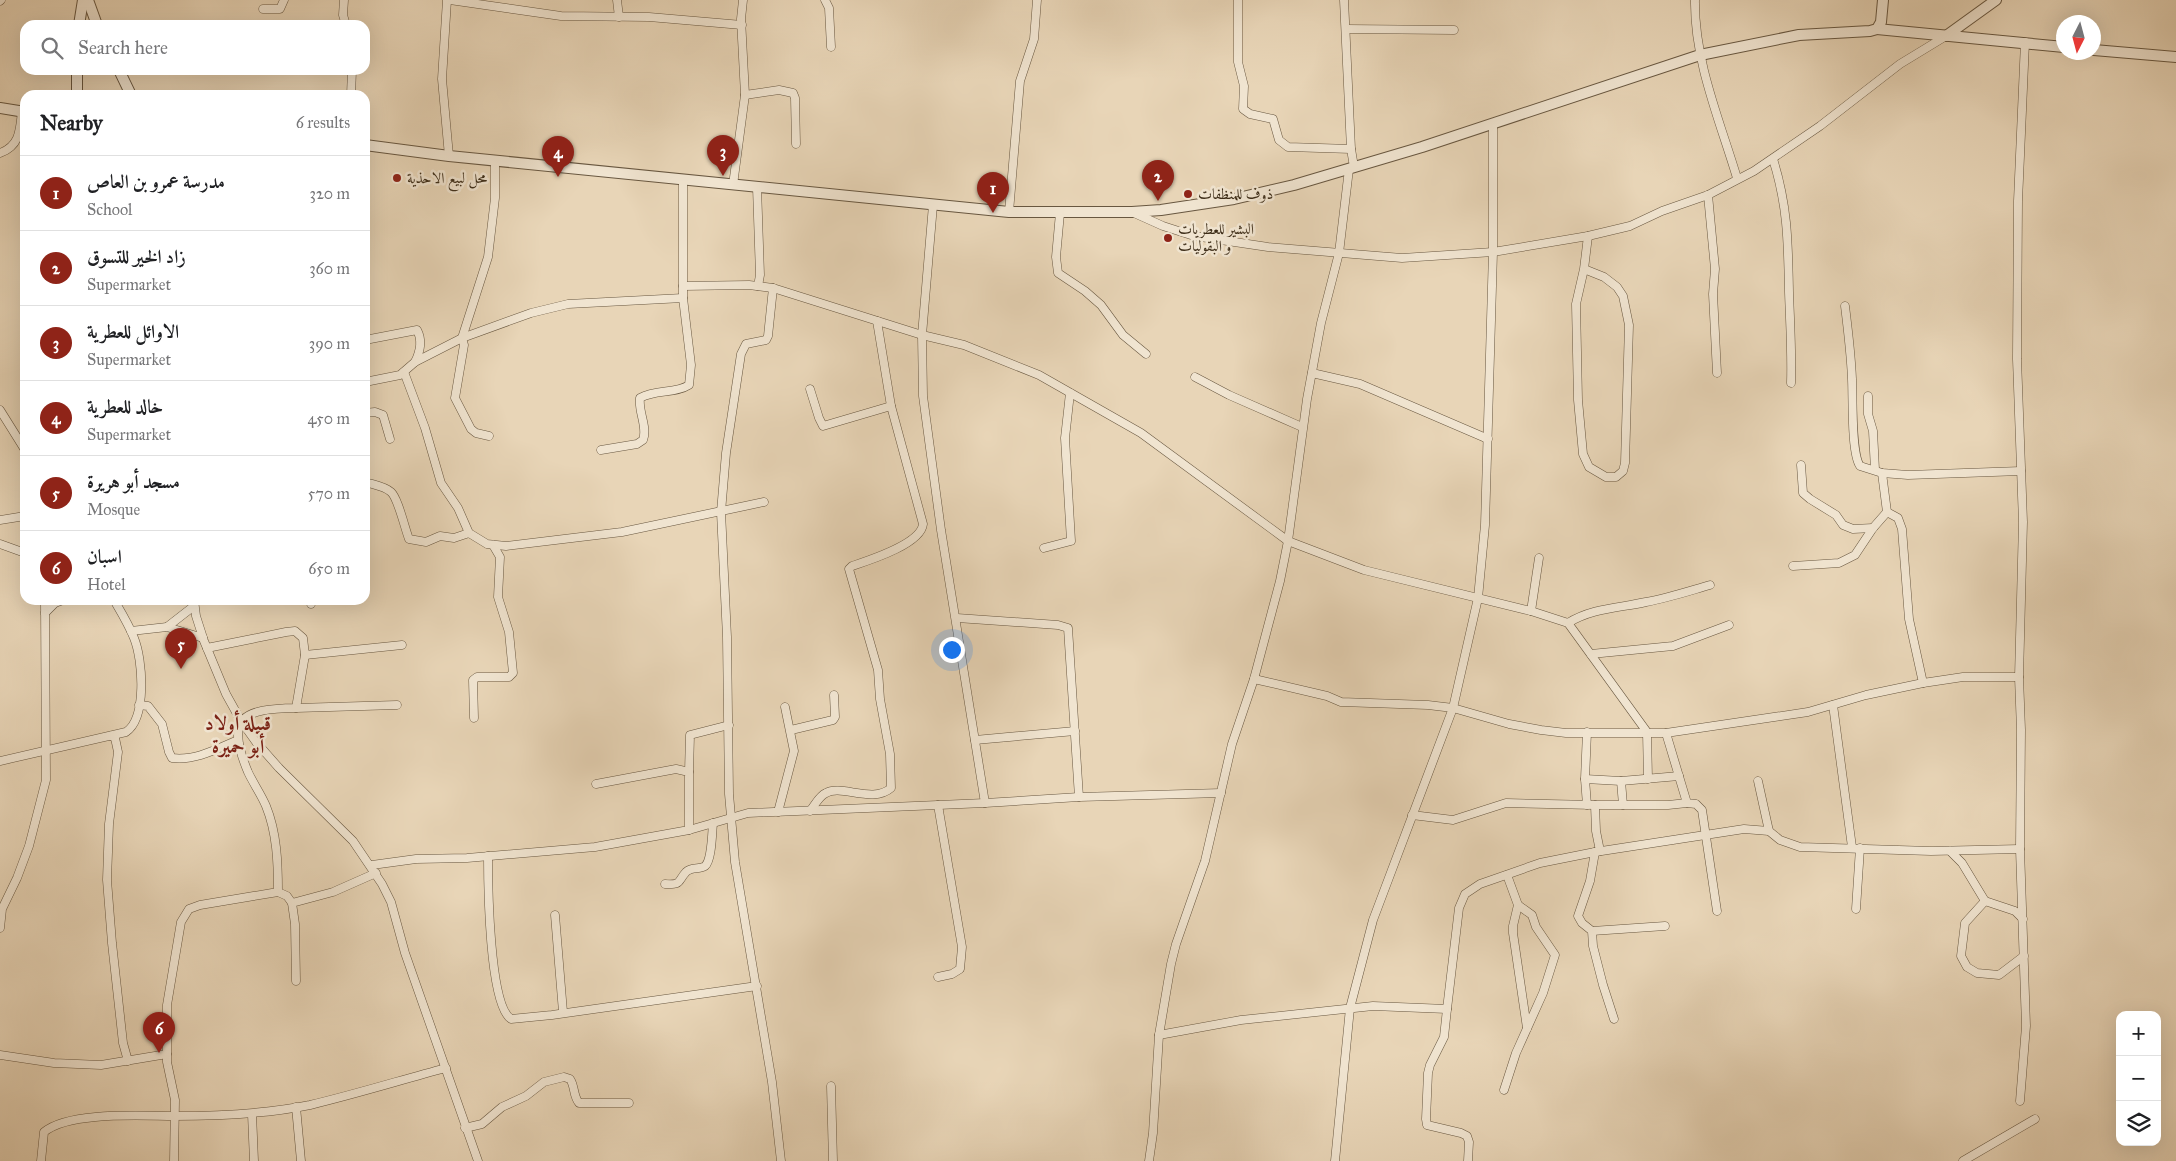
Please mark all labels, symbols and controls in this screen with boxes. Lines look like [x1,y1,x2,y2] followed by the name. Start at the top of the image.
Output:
[2056,15,2101,60] north arrow
[20,20,370,75] search box
[38,34,66,62] icon: search
[78,36,168,59] text: Search here
[40,110,103,136] text: Nearby
[296,113,350,132] text: 6 results
[707,135,739,176] pin: 3
[542,136,574,177] pin: 4
[1142,160,1174,201] pin: 2
[407,169,487,192] place label: محل لبيع الاحذية
[87,170,225,193] text: مدرسة عمرو بن العاص
[391,172,403,184] marker: محل لبيع الاحذية
[977,172,1009,213] pin: 1
[53,184,59,203] text: 1
[310,184,350,203] text: 320 m
[1198,185,1273,203] place label: ذوف للمنظفات
[1182,188,1194,200] marker: ذوف للمنظفات
[87,200,132,219] text: School
[1178,220,1254,255] place label: البشير للعطريات و البقوليات
[1162,232,1174,244] marker: البشير للعطريات و البقوليات
[87,245,186,268] text: زاد الخير للتسوق
[52,259,60,278] text: 2
[309,259,350,278] text: 360 m
[87,275,171,294] text: Supermarket
[87,320,179,343] text: الاوائل للعطرية
[53,334,59,353] text: 3
[309,334,350,353] text: 390 m
[87,350,171,369] text: Supermarket
[87,395,163,418] text: خالد للعطرية
[52,409,60,428] text: 4
[307,409,350,428] text: 450 m
[87,425,171,444] text: Supermarket
[87,470,180,493] text: مسجد أبو هريرة
[52,484,60,503] text: 5
[308,484,350,503] text: 570 m
[87,500,140,519] text: Mosque
[87,545,122,568] text: اسبان
[52,559,60,578] text: 6
[308,559,350,578] text: 650 m
[87,575,125,594] text: Hotel
[165,628,197,669] pin: 5
[939,637,965,663] your location
[205,710,271,759] district label: قبيلة أولاد أبو حميرة
[2116,1011,2161,1146] map controls
[2116,1011,2161,1056] button: +
[143,1012,175,1053] pin: 6
[2116,1056,2161,1101] button: −
[2116,1101,2161,1146] button: layers

